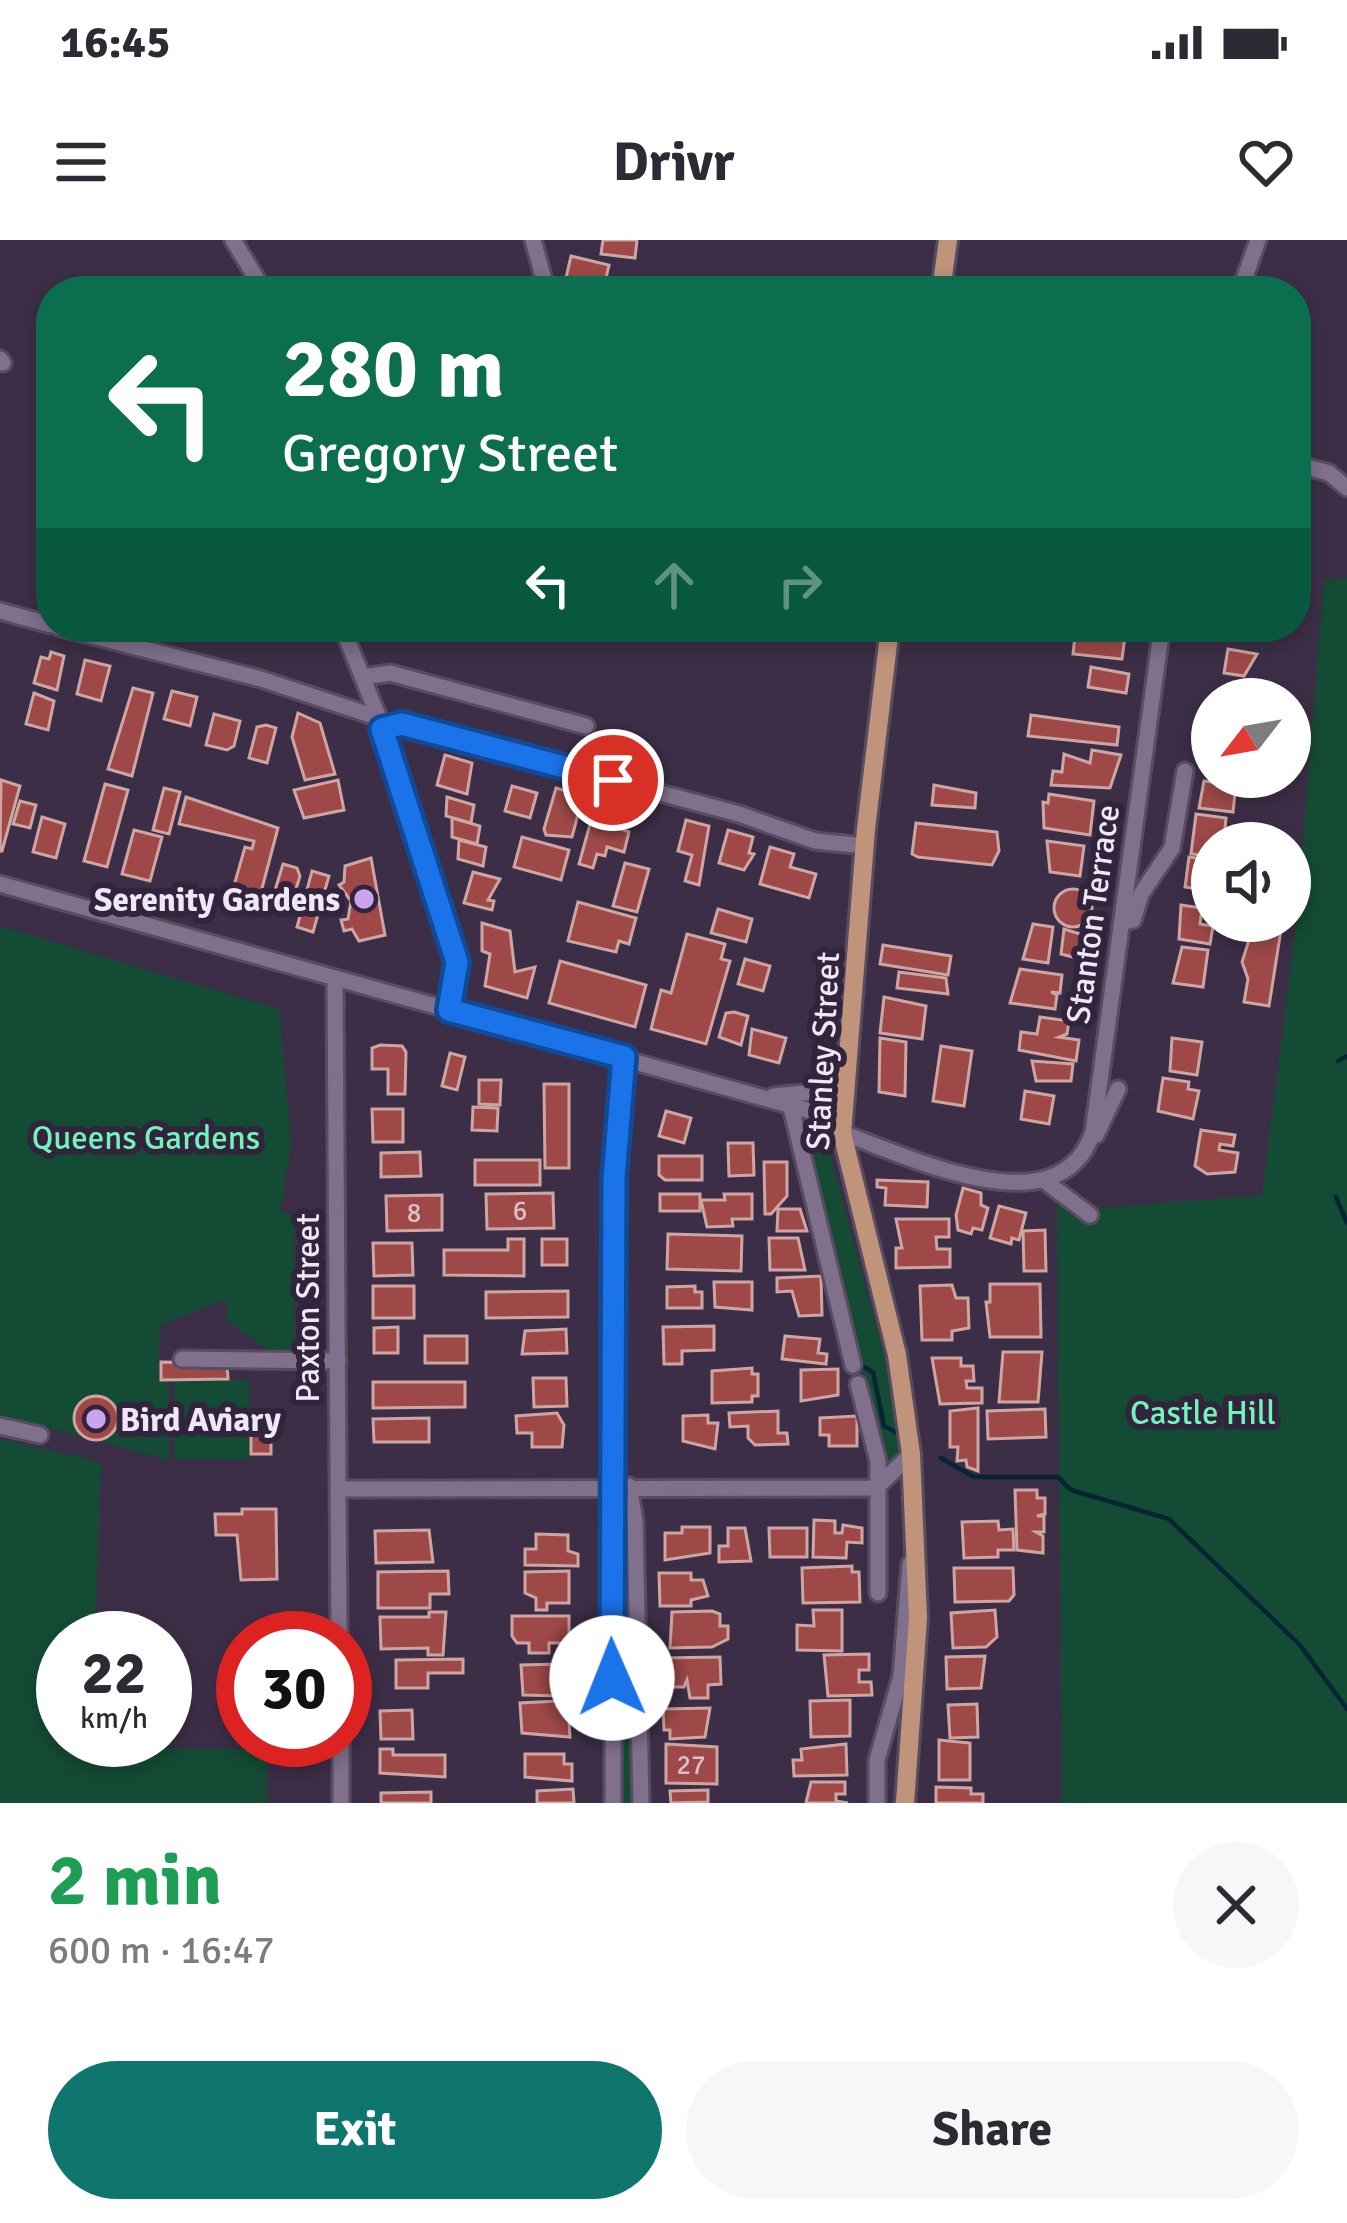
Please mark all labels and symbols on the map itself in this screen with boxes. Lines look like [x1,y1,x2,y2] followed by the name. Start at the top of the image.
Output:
[1191,678,1311,798] north arrow
[562,729,664,831] pin
[1058,802,1129,1026] street label: Stanton Terrace
[94,880,340,921] place label: Serenity Gardens
[351,886,377,912] marker: Serenity Gardens
[798,951,849,1151] street label: Stanley Street
[32,1118,260,1159] park label: Queens Gardens
[513,1195,527,1228] house number: 6
[407,1197,421,1230] house number: 8
[288,1213,329,1403] street label: Paxton Street
[1130,1393,1276,1434] park label: Castle Hill
[120,1400,281,1441] place label: Bird Aviary
[83,1406,109,1432] marker: Bird Aviary
[216,1611,372,1767] speed limit sign: 30
[549,1615,675,1741] position arrow
[676,1749,706,1782] house number: 27

